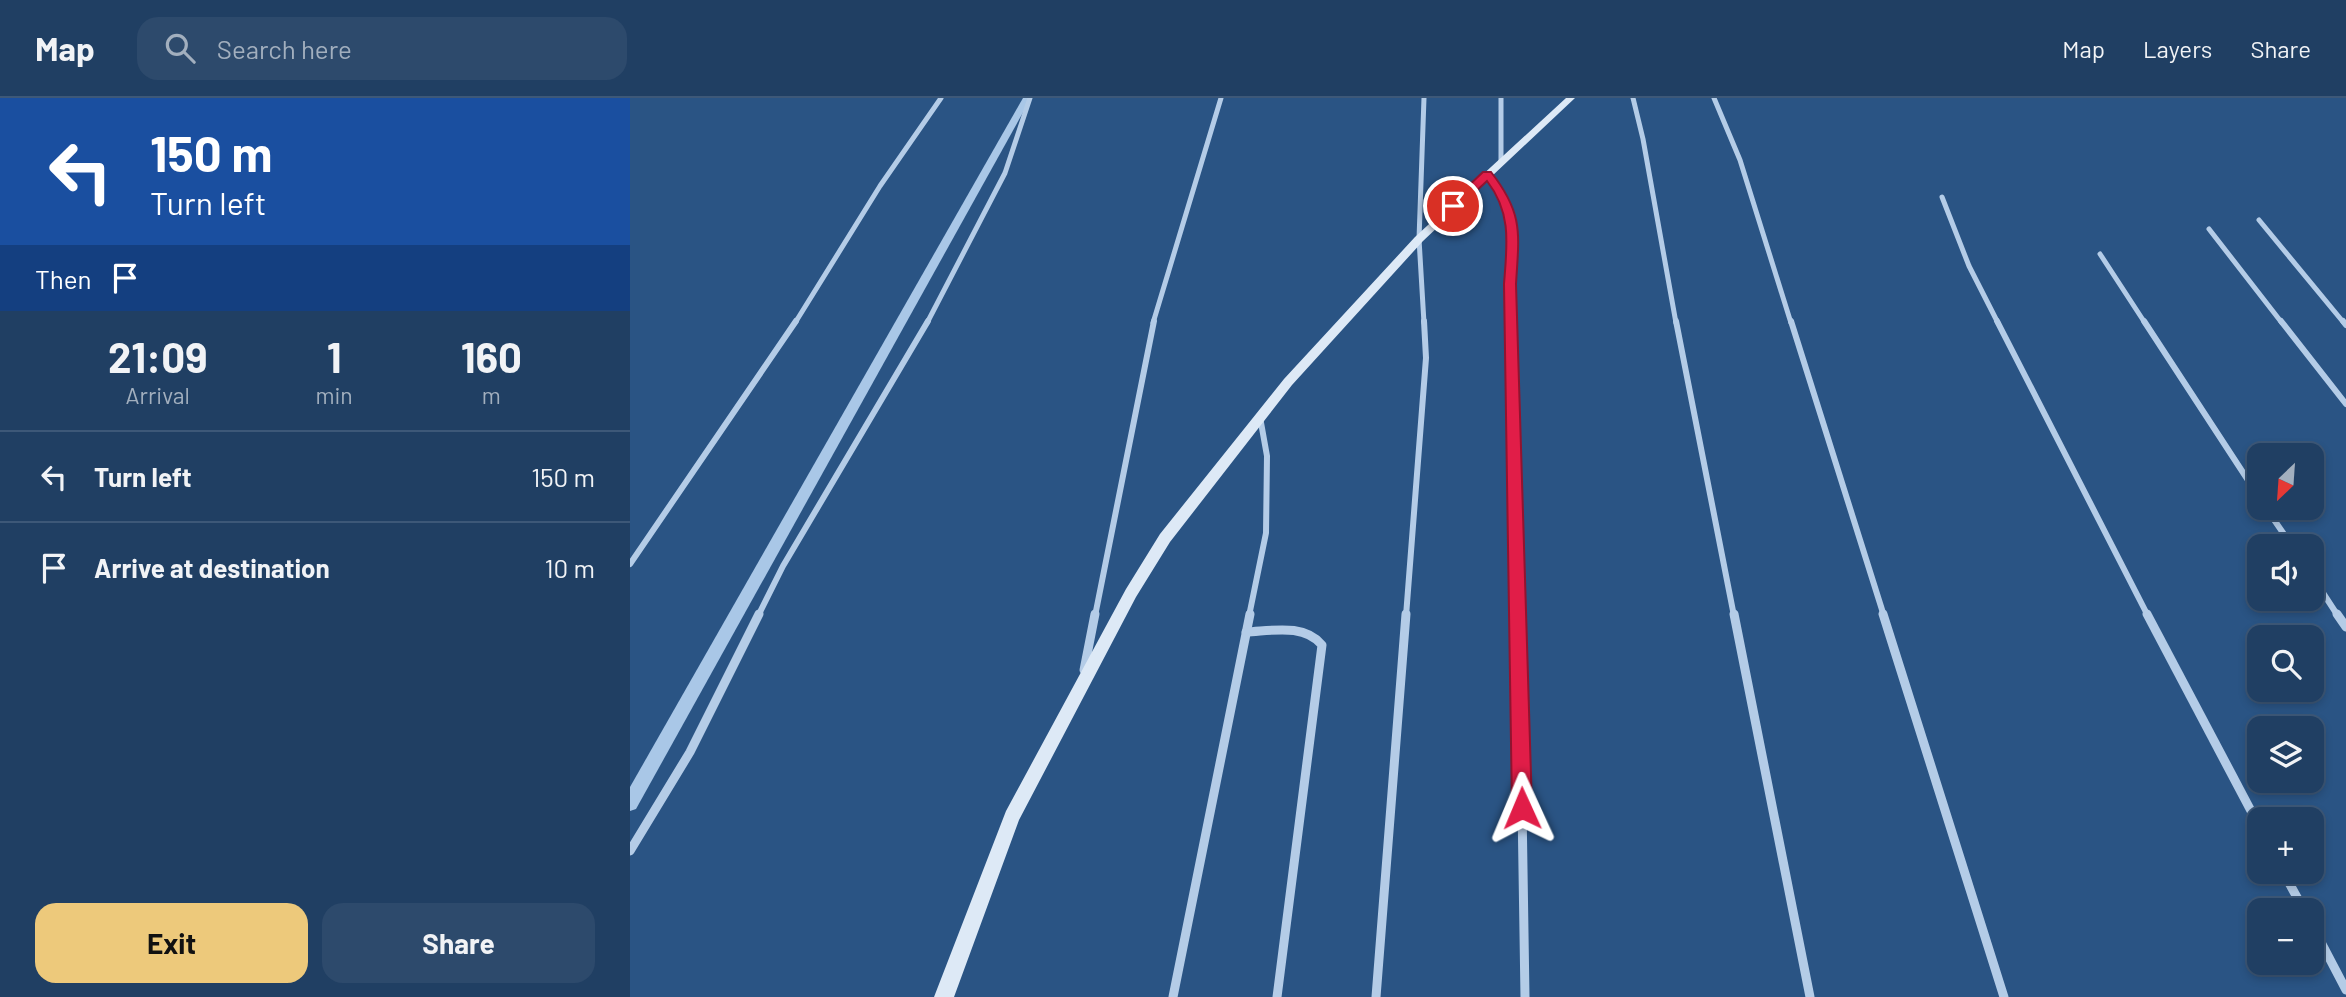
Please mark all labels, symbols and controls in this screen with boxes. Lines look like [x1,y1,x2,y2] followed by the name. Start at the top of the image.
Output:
[137,17,627,80] search box
[35,28,95,68] text: Map
[161,29,199,67] icon: search
[217,33,352,64] text: Search here
[2062,34,2105,63] text: Map
[2143,34,2212,63] text: Layers
[2250,34,2311,63] text: Share
[150,123,272,182] text: 150 m
[35,126,126,217] icon: left
[1423,176,1483,236] pin
[150,183,267,221] text: Turn left
[1434,187,1472,225] icon: arrive
[106,259,144,297] icon: arrive
[35,263,92,294] text: Then
[108,331,208,381] text: 21:09
[327,331,342,381] text: 1
[461,331,522,381] text: 160
[126,381,190,409] text: Arrival
[315,381,353,409] text: min
[482,381,501,409] text: m
[2247,443,2324,520] north arrow
[2247,443,2324,975] map controls
[35,458,73,496] icon: left
[94,461,192,492] text: Turn left
[531,461,595,492] text: 150 m
[2247,534,2324,611] button: sound
[35,549,73,587] icon: arrive
[94,552,330,583] text: Arrive at destination
[545,552,595,583] text: 10 m
[2247,625,2324,702] button: search
[2247,716,2324,793] button: layers
[1485,771,1559,845] position arrow
[2247,807,2324,884] button: +
[2247,898,2324,975] button: −
[35,903,308,983] button: Exit
[322,903,595,983] button: Share

